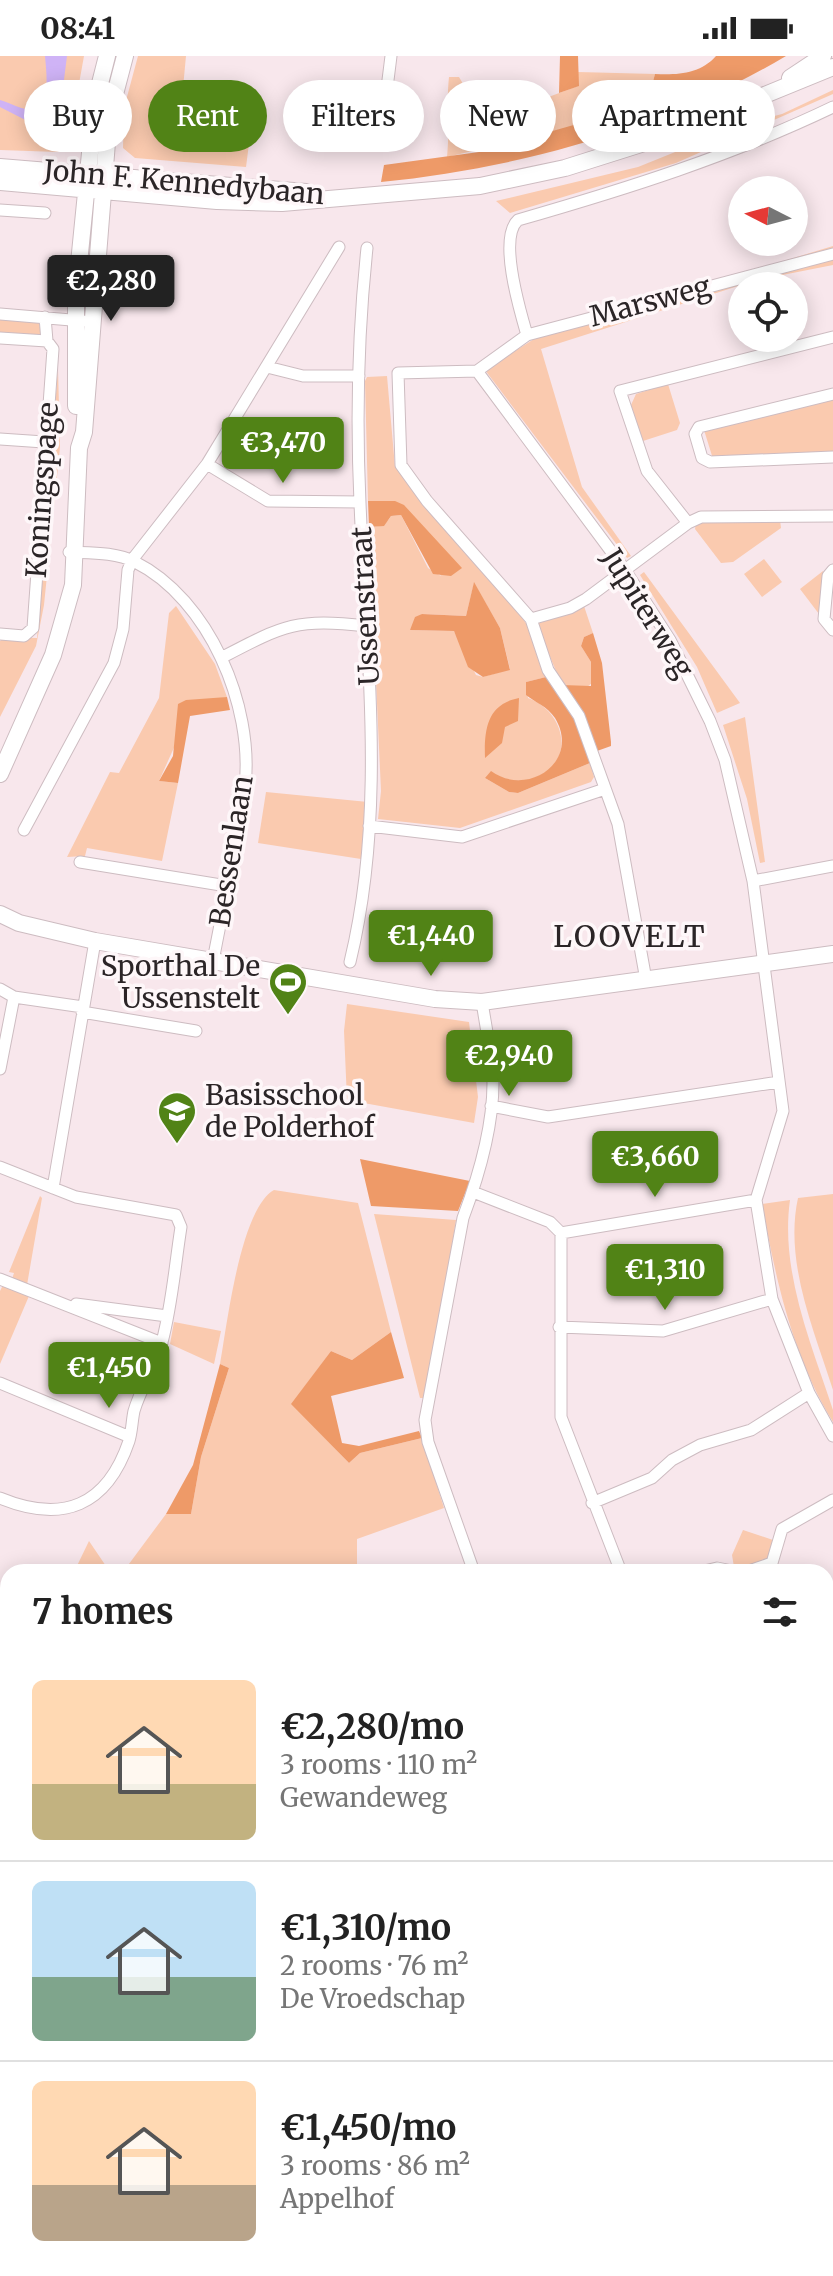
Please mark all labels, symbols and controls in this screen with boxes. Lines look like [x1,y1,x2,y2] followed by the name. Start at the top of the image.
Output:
[40,9,115,47] text: 08:41
[24,80,132,152] chip: Buy
[148,80,267,152] chip: Rent
[283,80,424,152] chip: Filters
[440,80,556,152] chip: New
[572,80,775,152] chip: Apartment
[41,152,326,212] street label: John F. Kennedybaan
[728,176,808,256] north arrow
[728,176,808,352] map controls
[46,255,176,323] pin: €2,280
[65,264,157,297] text: €2,280
[586,268,715,334] street label: Marsweg
[728,272,808,352] button: locate
[18,401,66,579] street label: Koningspage
[218,417,348,485] pin: €3,470
[240,426,326,459] text: €3,470
[343,526,387,686] street label: Ussenstraat
[594,541,702,684] street label: Jupiterweg
[201,773,261,929] street label: Bessenlaan
[366,910,496,978] pin: €1,440
[553,917,707,955] district label: LOOVELT
[387,919,475,952] text: €1,440
[101,948,260,1016] place label: Sporthal De Ussenstelt
[267,961,309,1016] sports icon: Sporthal De Ussenstelt
[444,1030,574,1098] pin: €2,940
[464,1039,554,1072] text: €2,940
[205,1077,376,1145] place label: Basisschool de Polderhof
[156,1090,198,1145] school or university icon: Basisschool de Polderhof
[590,1131,720,1199] pin: €3,660
[610,1140,700,1173] text: €3,660
[600,1244,730,1312] pin: €1,310
[624,1253,706,1286] text: €1,310
[44,1342,174,1410] pin: €1,450
[66,1351,152,1384] text: €1,450
[758,1590,802,1634] icon: filters
[32,1591,174,1633] text: 7 homes
[280,1706,464,1748] text: €2,280/mo
[96,1712,192,1808] icon: home
[280,1748,477,1781] text: 3 rooms · 110 m²
[280,1781,447,1814] text: Gewandeweg
[280,1907,451,1949] text: €1,310/mo
[96,1913,192,2009] icon: home
[280,1949,468,1982] text: 2 rooms · 76 m²
[280,1982,465,2015] text: De Vroedschap
[280,2107,456,2149] text: €1,450/mo
[96,2113,192,2209] icon: home
[280,2149,470,2182] text: 3 rooms · 86 m²
[280,2182,394,2215] text: Appelhof

